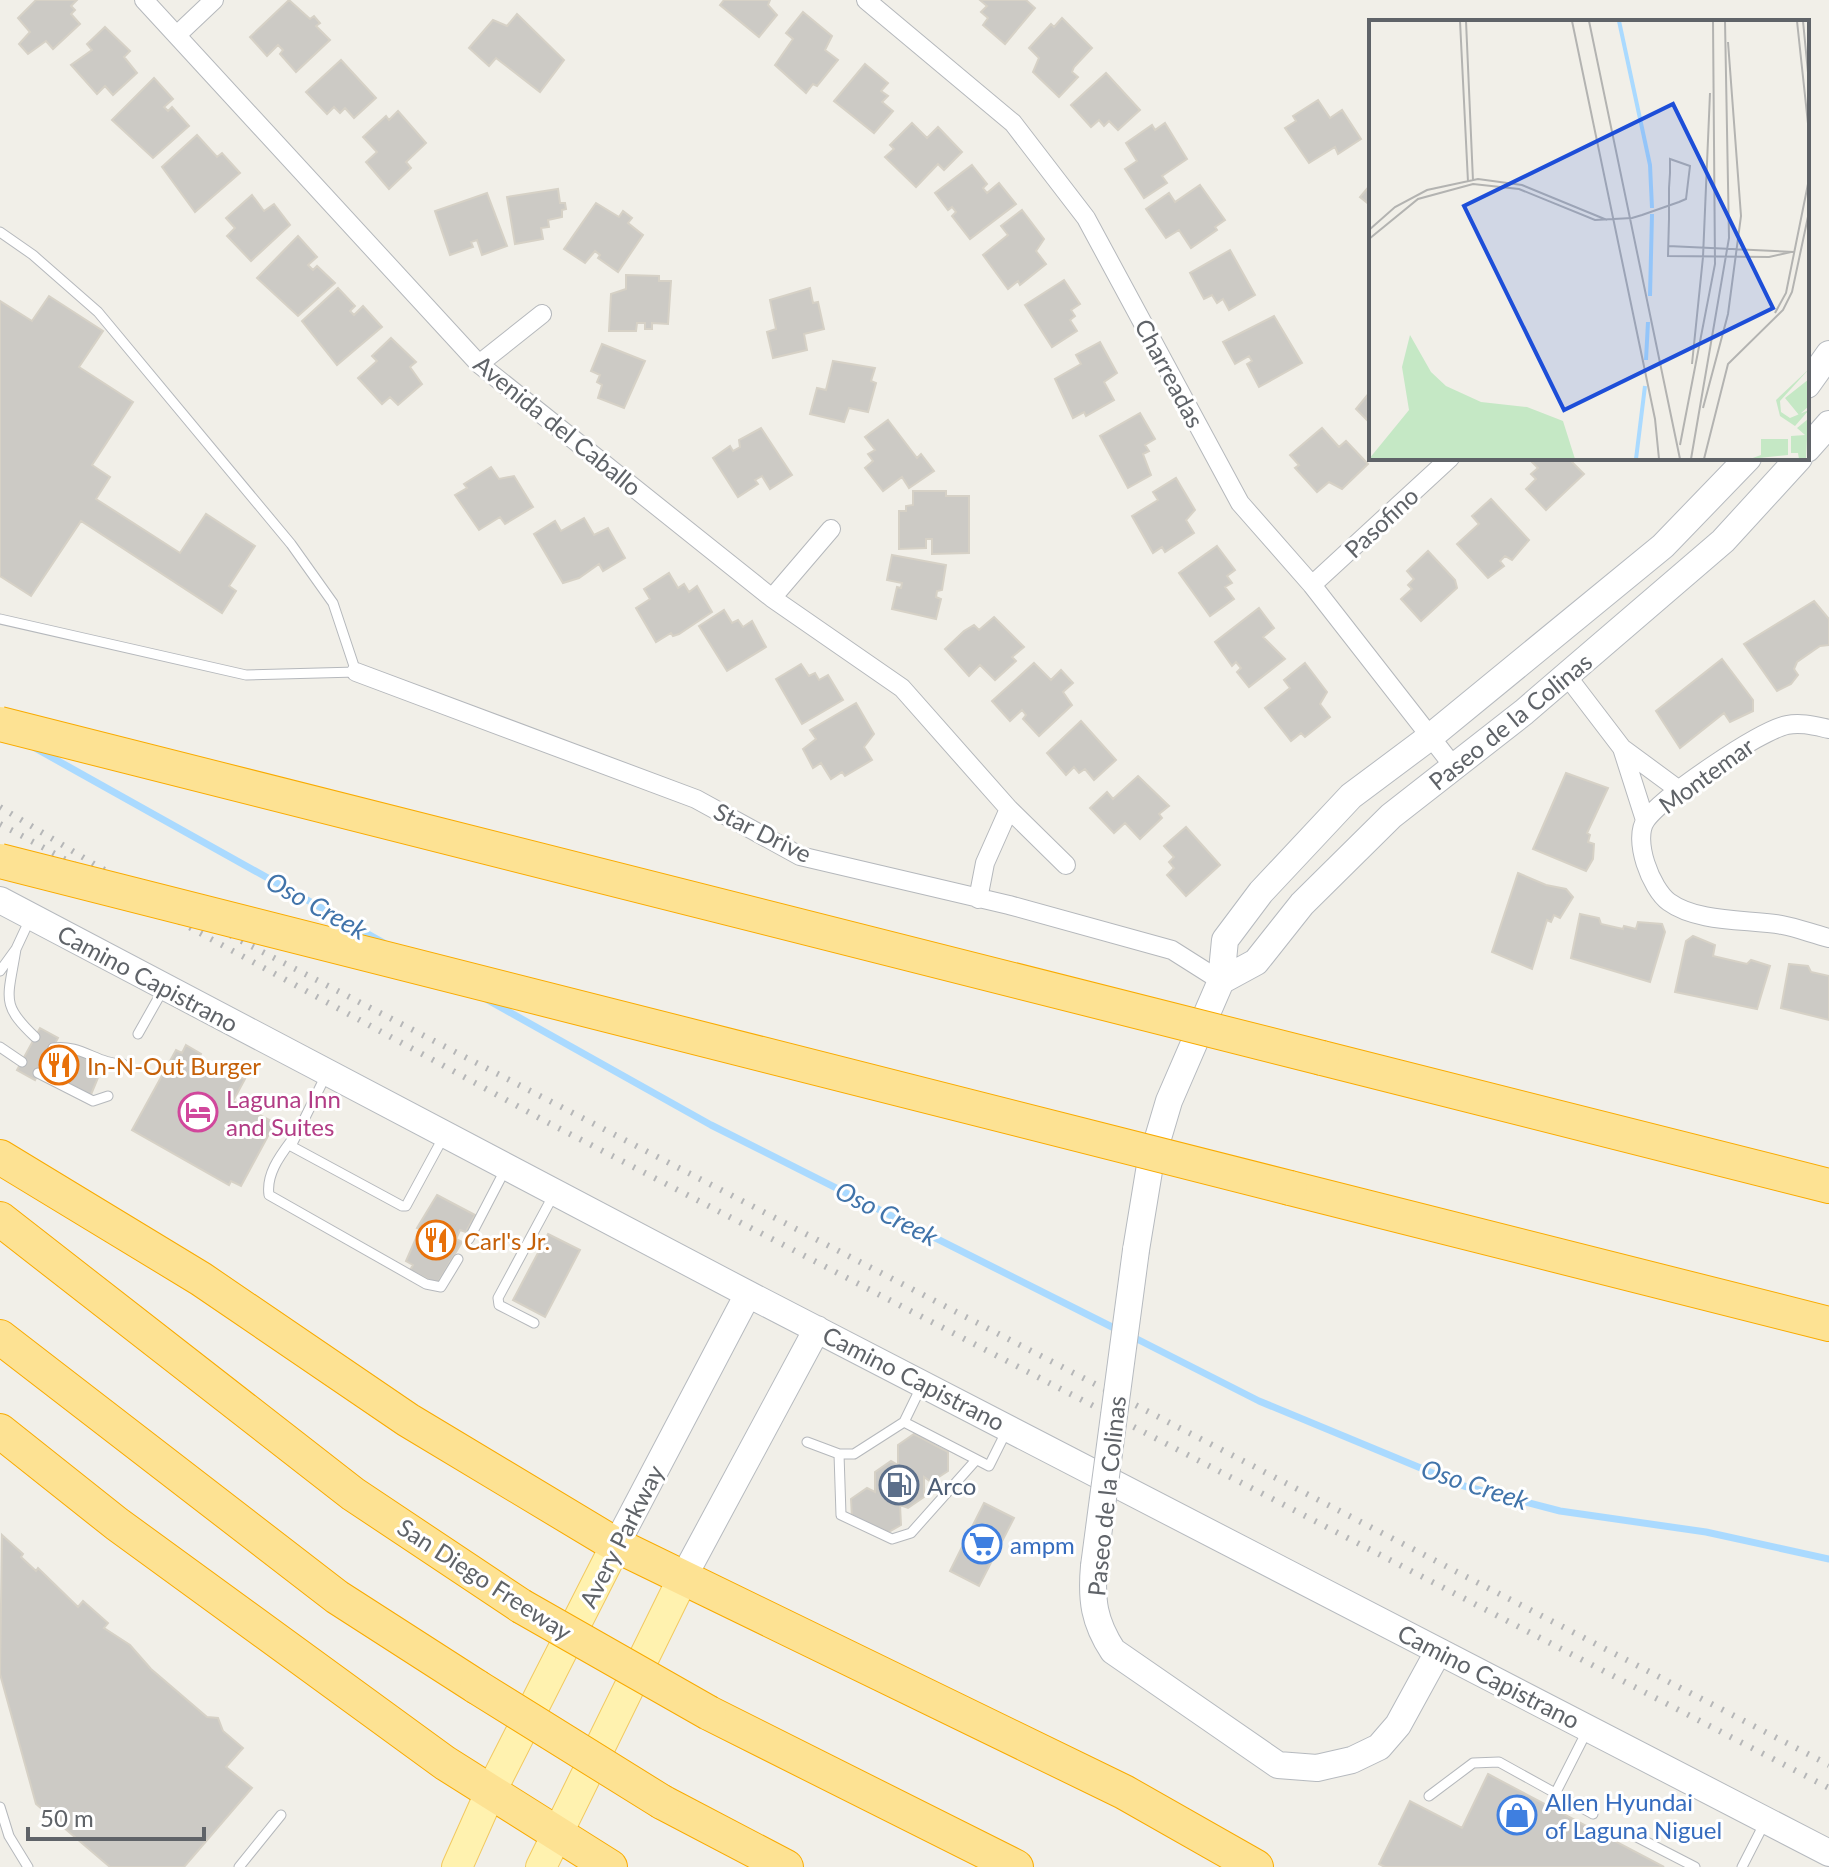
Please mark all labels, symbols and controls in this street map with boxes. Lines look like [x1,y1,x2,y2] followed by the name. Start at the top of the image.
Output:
[1369,20,1809,460] inset map
[1129,314,1211,432] street label: Charreadas
[468,349,648,501] street label: Avenida del Caballo
[1338,481,1424,563] street label: Pasofino
[1423,646,1597,796] street label: Paseo de la Colinas
[1653,731,1759,819] street label: Montemar
[710,796,816,868] street label: Star Drive
[261,864,374,946] water label: Oso Creek
[53,918,243,1038] street label: Camino Capistrano
[38,1044,80,1086] restaurant icon: In-N-Out Burger
[87,1051,261,1080] place label: In-N-Out Burger
[226,1084,341,1141] place label: Laguna Inn and Suites
[177,1091,219,1133] hotel icon: Laguna Inn and Suites
[830,1174,944,1253] water label: Oso Creek
[415,1219,457,1261] restaurant icon: Carl's Jr.
[464,1226,550,1255] place label: Carl's Jr.
[818,1320,1010,1436] street label: Camino Capistrano
[1081,1394,1131,1598] street label: Paseo de la Colinas
[1417,1452,1533,1517] water label: Oso Creek
[573,1459,670,1612] street label: Avery Parkway
[878,1464,920,1506] fuel station icon: Arco
[927,1471,976,1500] place label: Arco
[393,1512,578,1646] street label: San Diego Freeway
[961,1523,1003,1565] supermarket icon: ampm
[1010,1530,1075,1559] place label: ampm
[1393,1618,1585,1734] street label: Camino Capistrano
[1545,1787,1722,1844] place label: Allen Hyundai of Laguna Niguel
[28,1791,204,1841] scale bar
[1496,1794,1538,1836] shop icon: Allen Hyundai of Laguna Niguel
[40,1803,94,1832] text: 50 m

